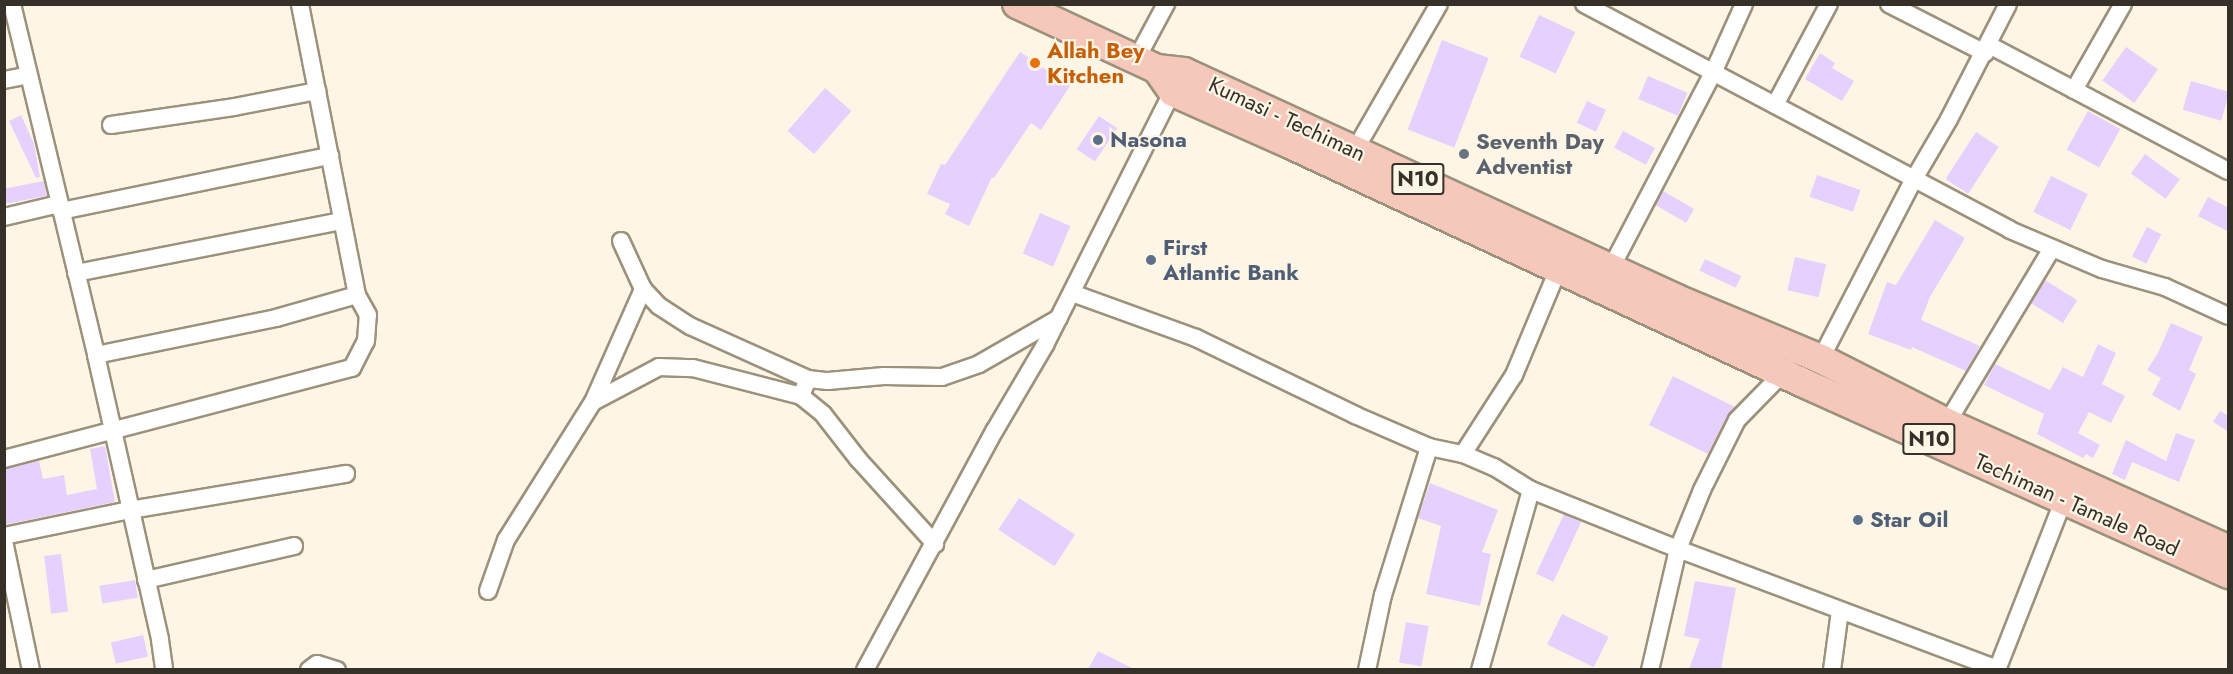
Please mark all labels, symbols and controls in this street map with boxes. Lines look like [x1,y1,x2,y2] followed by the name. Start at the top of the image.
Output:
[1047,37,1144,88] place label: Allah Bey Kitchen
[1028,56,1042,70] marker: Allah Bey Kitchen
[1204,71,1370,167] street label: Kumasi - Techiman
[1110,127,1187,153] place label: Nasona
[1476,128,1604,180] place label: Seventh Day Adventist
[1091,133,1105,147] marker: Nasona
[1457,147,1471,161] marker: Seventh Day Adventist
[1391,161,1445,197] road number: N10
[1163,234,1299,286] place label: First Atlantic Bank
[1144,253,1158,267] marker: First Atlantic Bank
[1902,421,1956,457] road number: N10
[1971,448,2183,562] street label: Techiman - Tamale Road
[1870,507,1948,533] place label: Star Oil
[1851,513,1865,527] marker: Star Oil

